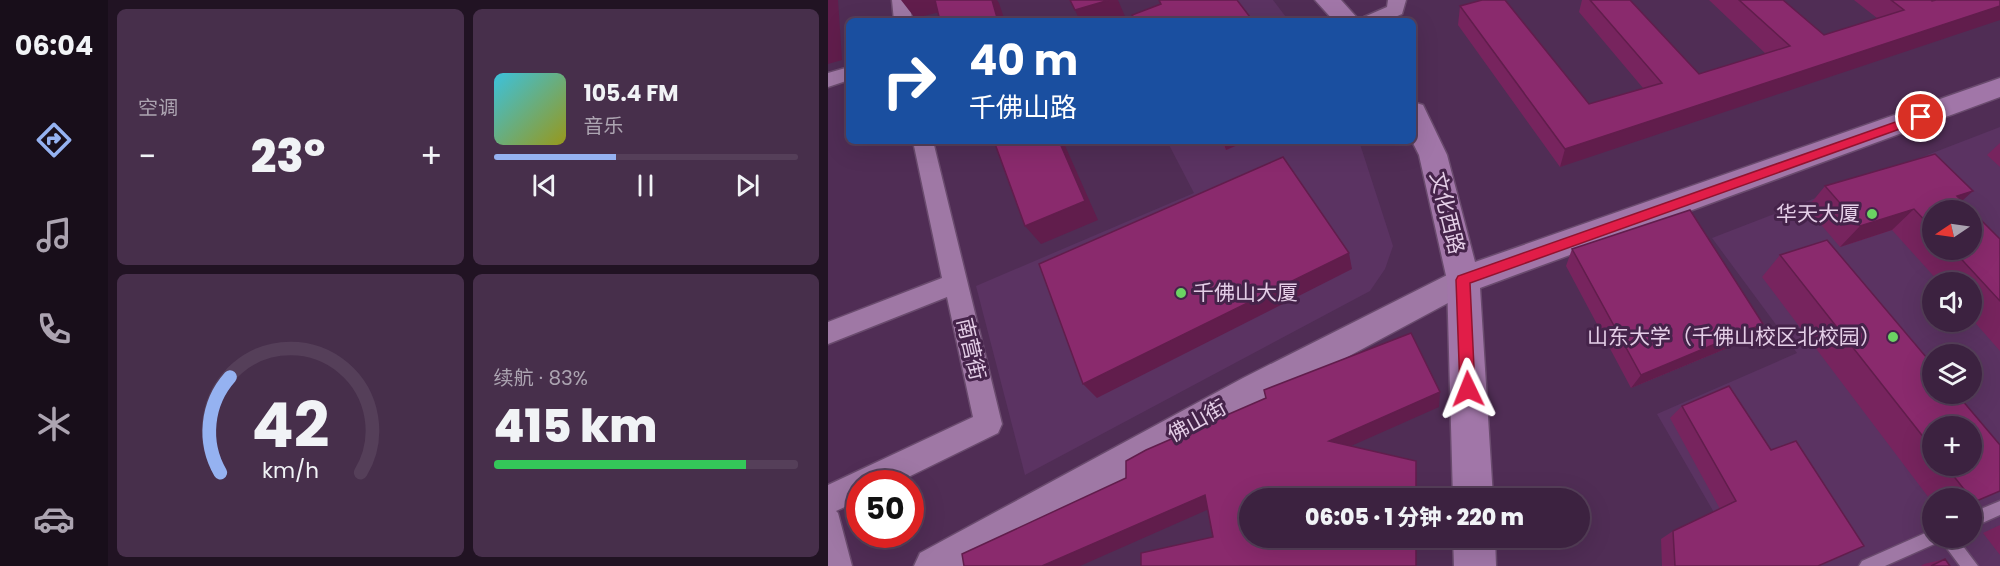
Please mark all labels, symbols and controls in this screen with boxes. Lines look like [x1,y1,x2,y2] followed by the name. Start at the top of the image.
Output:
[15,27,93,64] text: 06:04
[969,31,1078,90] text: 40 m
[870,42,948,120] icon: right
[584,78,678,109] text: 105.4 FM
[969,89,1077,126] text: 千佛山路
[1895,91,1946,142] pin
[138,94,178,122] text: 空调
[1904,100,1937,133] icon: arrive
[584,112,624,140] text: 音乐
[33,119,75,161] icon: directions
[251,125,325,188] text: 23°
[138,133,156,180] text: −
[420,133,442,180] text: +
[528,169,561,202] icon: previous
[629,169,662,202] icon: pause
[731,169,764,202] icon: next
[1423,169,1472,257] street label: 文化西路
[1776,199,1860,228] place label: 华天大厦
[1922,200,1982,260] north arrow
[1922,200,1982,548] map controls
[1865,207,1879,221] marker: 华天大厦
[33,214,75,256] icon: music
[1922,272,1982,332] button: sound
[1193,278,1298,307] place label: 千佛山大厦
[1174,286,1188,300] marker: 千佛山大厦
[33,308,75,350] icon: phone
[950,315,993,383] street label: 南营街
[1587,322,1881,351] place label: 山东大学（千佛山校区北校园）
[1886,330,1900,344] marker: 山东大学（千佛山校区北校园）
[1922,344,1982,404] button: layers
[1436,357,1500,421] position arrow
[494,364,588,392] text: 续航 · 83%
[251,381,329,469] text: 42
[1162,393,1231,449] street label: 佛山街
[494,395,657,458] text: 415 km
[33,403,75,445] icon: climate
[1922,416,1982,476] button: +
[262,455,319,486] text: km/h
[846,470,924,548] speed limit sign: 50
[1922,488,1982,548] button: −
[33,498,75,540] icon: car
[1305,502,1524,533] text: 06:05 · 1 分钟 · 220 m

